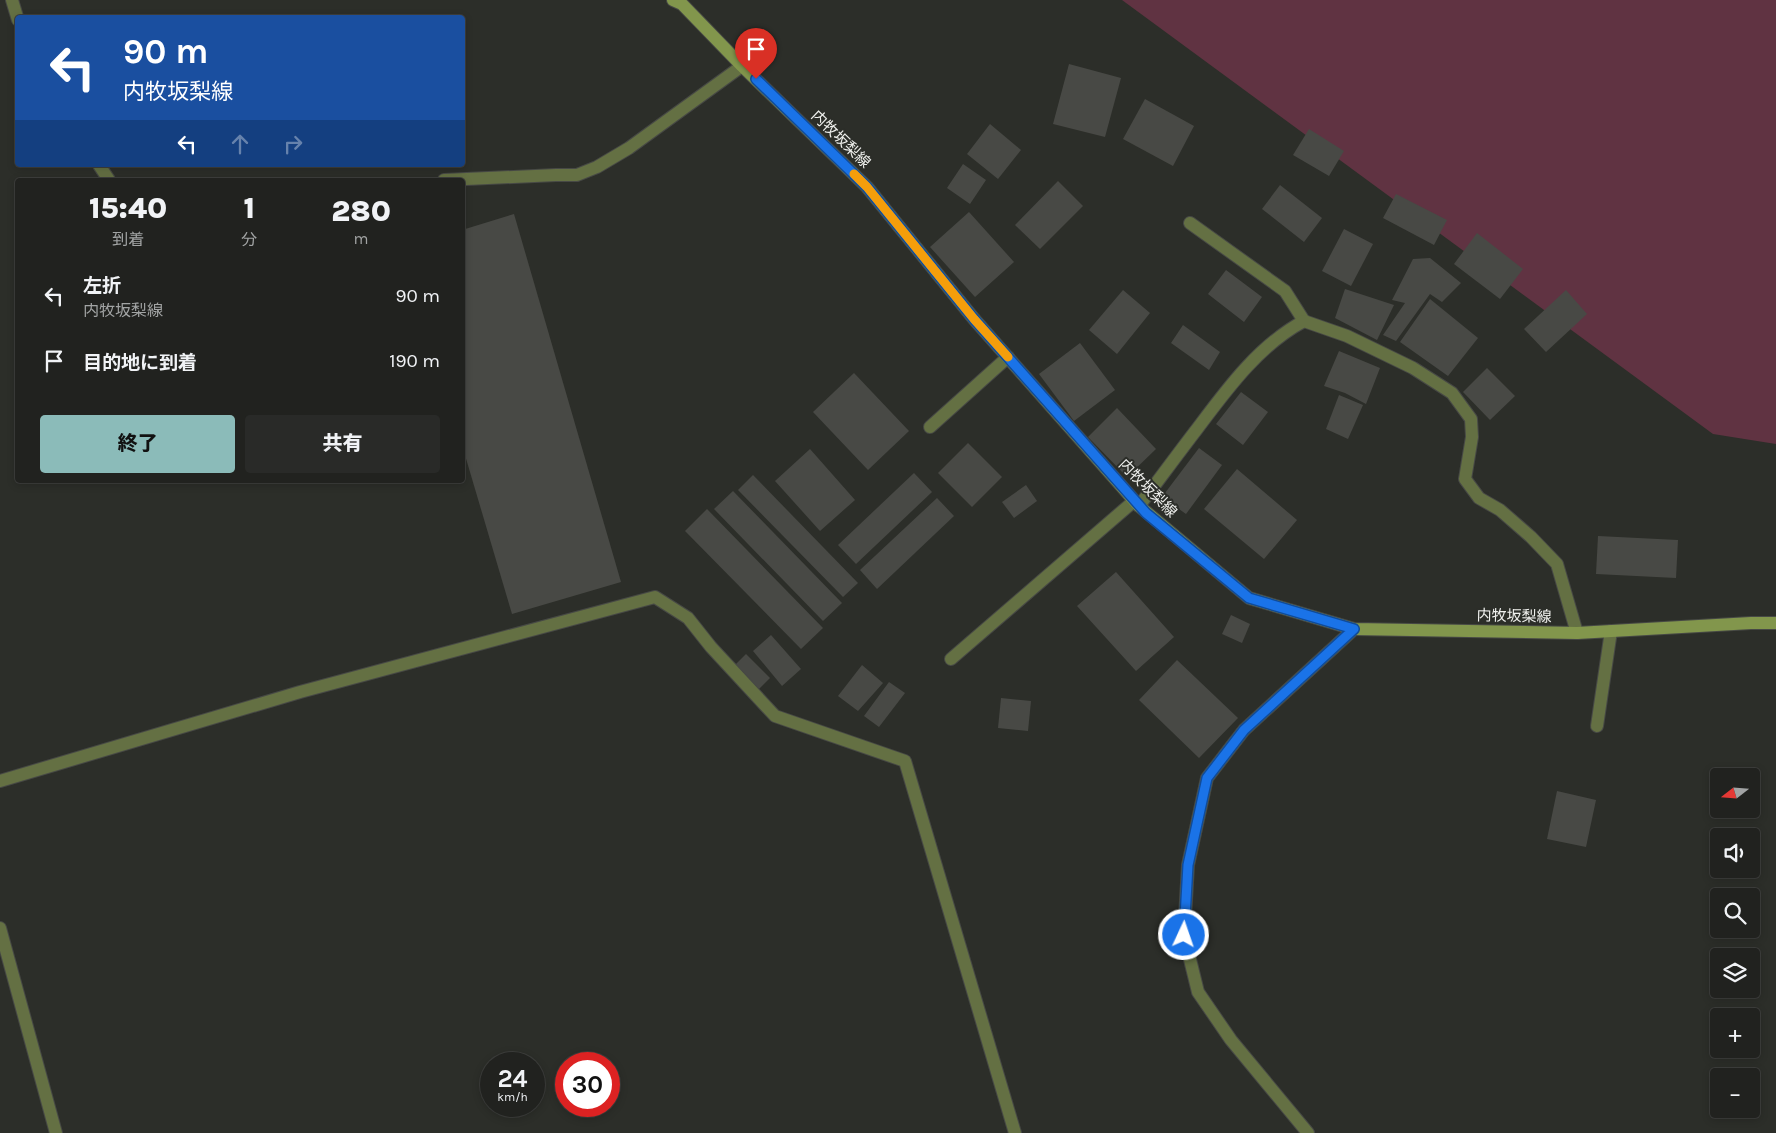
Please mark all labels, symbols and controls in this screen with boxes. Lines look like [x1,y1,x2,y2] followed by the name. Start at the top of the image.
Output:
[735,28,777,79] pin
[123,31,209,72] text: 90 m
[40,35,105,100] icon: left
[742,35,770,63] icon: arrive
[123,79,233,105] text: 内牧坂梨線
[808,106,874,172] street label: 内牧坂梨線
[173,130,201,158] icon: left
[226,130,254,158] icon: ahead
[279,130,307,158] icon: right
[89,190,167,226] text: 15:40
[243,190,255,226] text: 1
[331,193,391,229] text: 280
[354,229,369,248] text: m
[112,230,144,249] text: 到着
[241,230,257,249] text: 分
[83,275,121,297] text: 左折
[40,282,68,310] icon: left
[395,285,440,307] text: 90 m
[83,301,163,320] text: 内牧坂梨線
[40,347,68,375] icon: arrive
[389,350,440,372] text: 190 m
[83,352,197,374] text: 目的地に到着
[40,415,235,473] button: 終了
[245,415,440,473] button: 共有
[1115,455,1181,521] street label: 内牧坂梨線
[1476,606,1552,626] street label: 内牧坂梨線
[1710,768,1760,818] north arrow
[1710,768,1760,1118] map controls
[1710,828,1760,878] button: sound
[1710,888,1760,938] button: search
[1157,908,1209,960] position arrow
[1710,948,1760,998] button: layers
[1710,1008,1760,1058] button: +
[555,1052,620,1117] speed limit sign: 30
[497,1064,528,1093] text: 24
[1710,1068,1760,1118] button: −
[497,1090,528,1104] text: km/h

